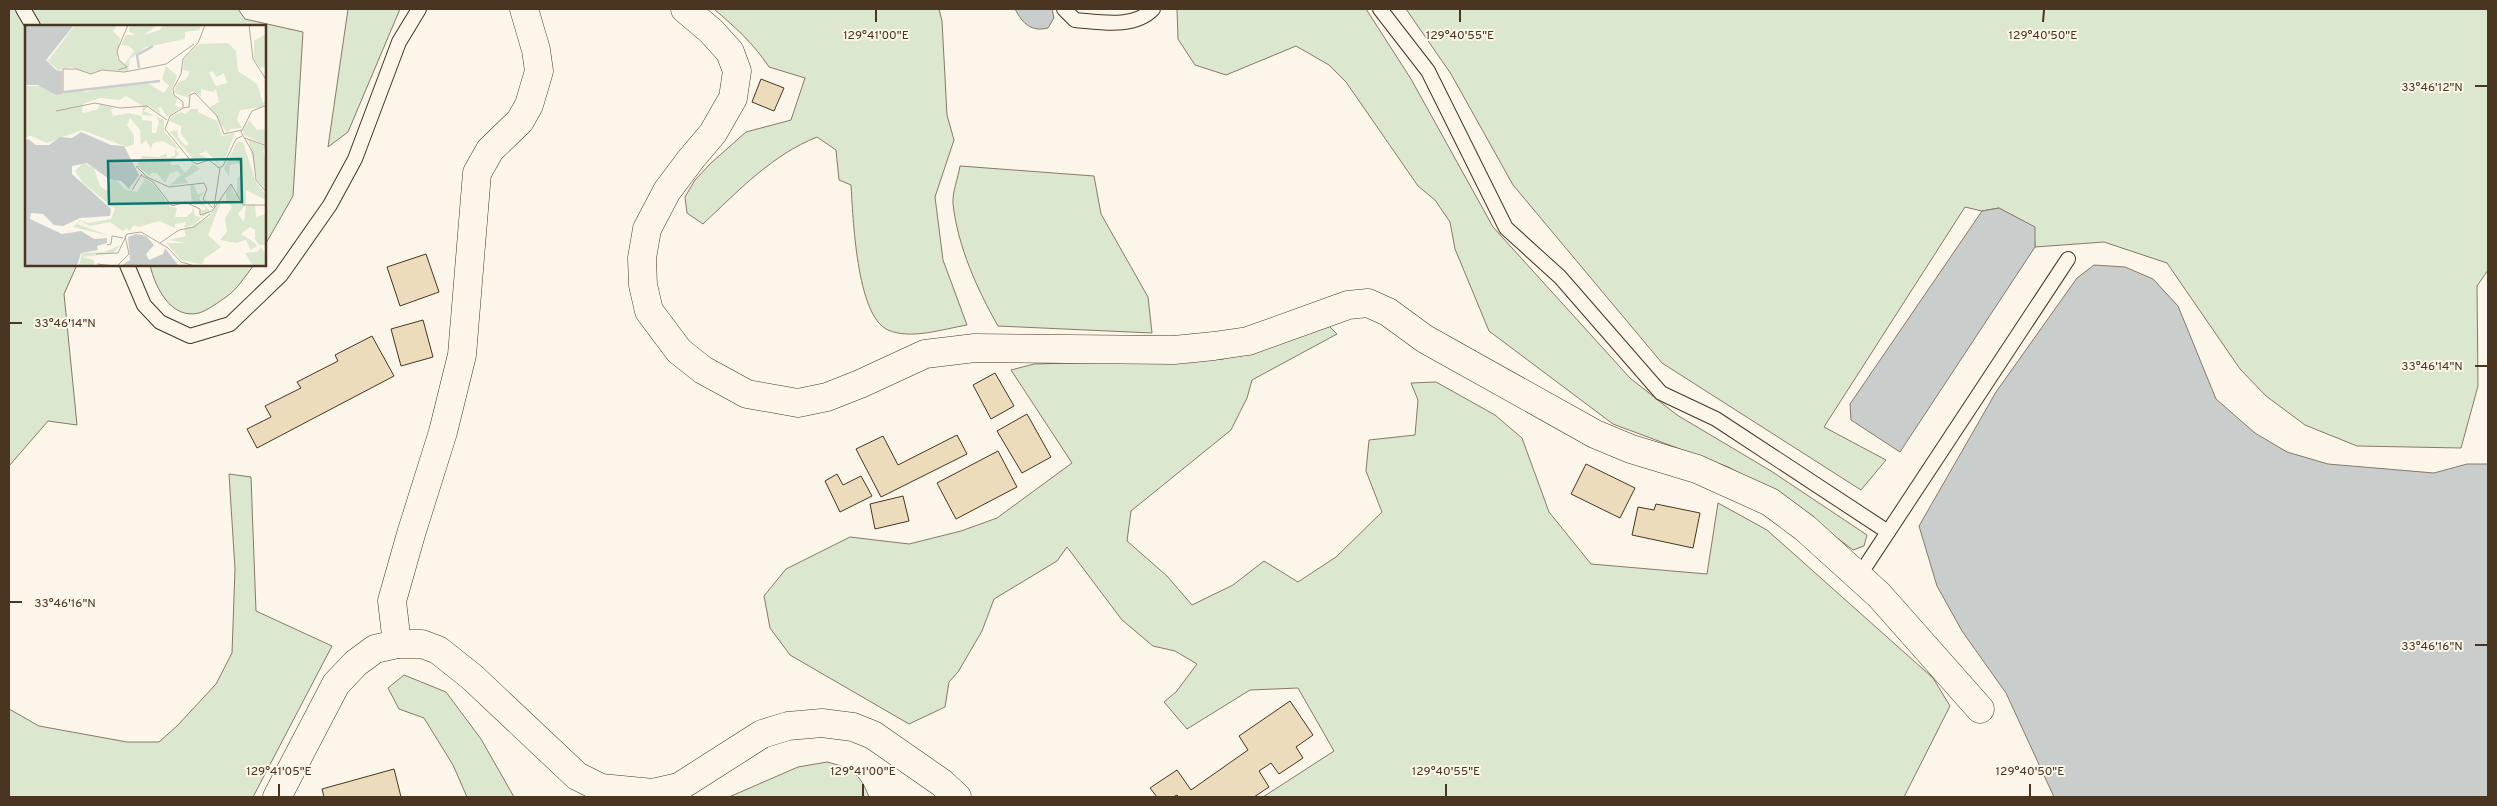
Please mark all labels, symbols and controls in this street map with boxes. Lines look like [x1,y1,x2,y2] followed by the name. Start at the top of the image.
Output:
[25,25,266,266] inset map
[843,28,909,44] text: 129°41'00"E
[1426,28,1494,44] text: 129°40'55"E
[2009,28,2077,44] text: 129°40'50"E
[2401,80,2463,96] text: 33°46'12"N
[34,316,96,332] text: 33°46'14"N
[2401,359,2463,375] text: 33°46'14"N
[34,596,96,612] text: 33°46'16"N
[2401,639,2463,655] text: 33°46'16"N
[246,764,312,780] text: 129°41'05"E
[830,764,896,780] text: 129°41'00"E
[1412,764,1480,780] text: 129°40'55"E
[1996,764,2064,780] text: 129°40'50"E

